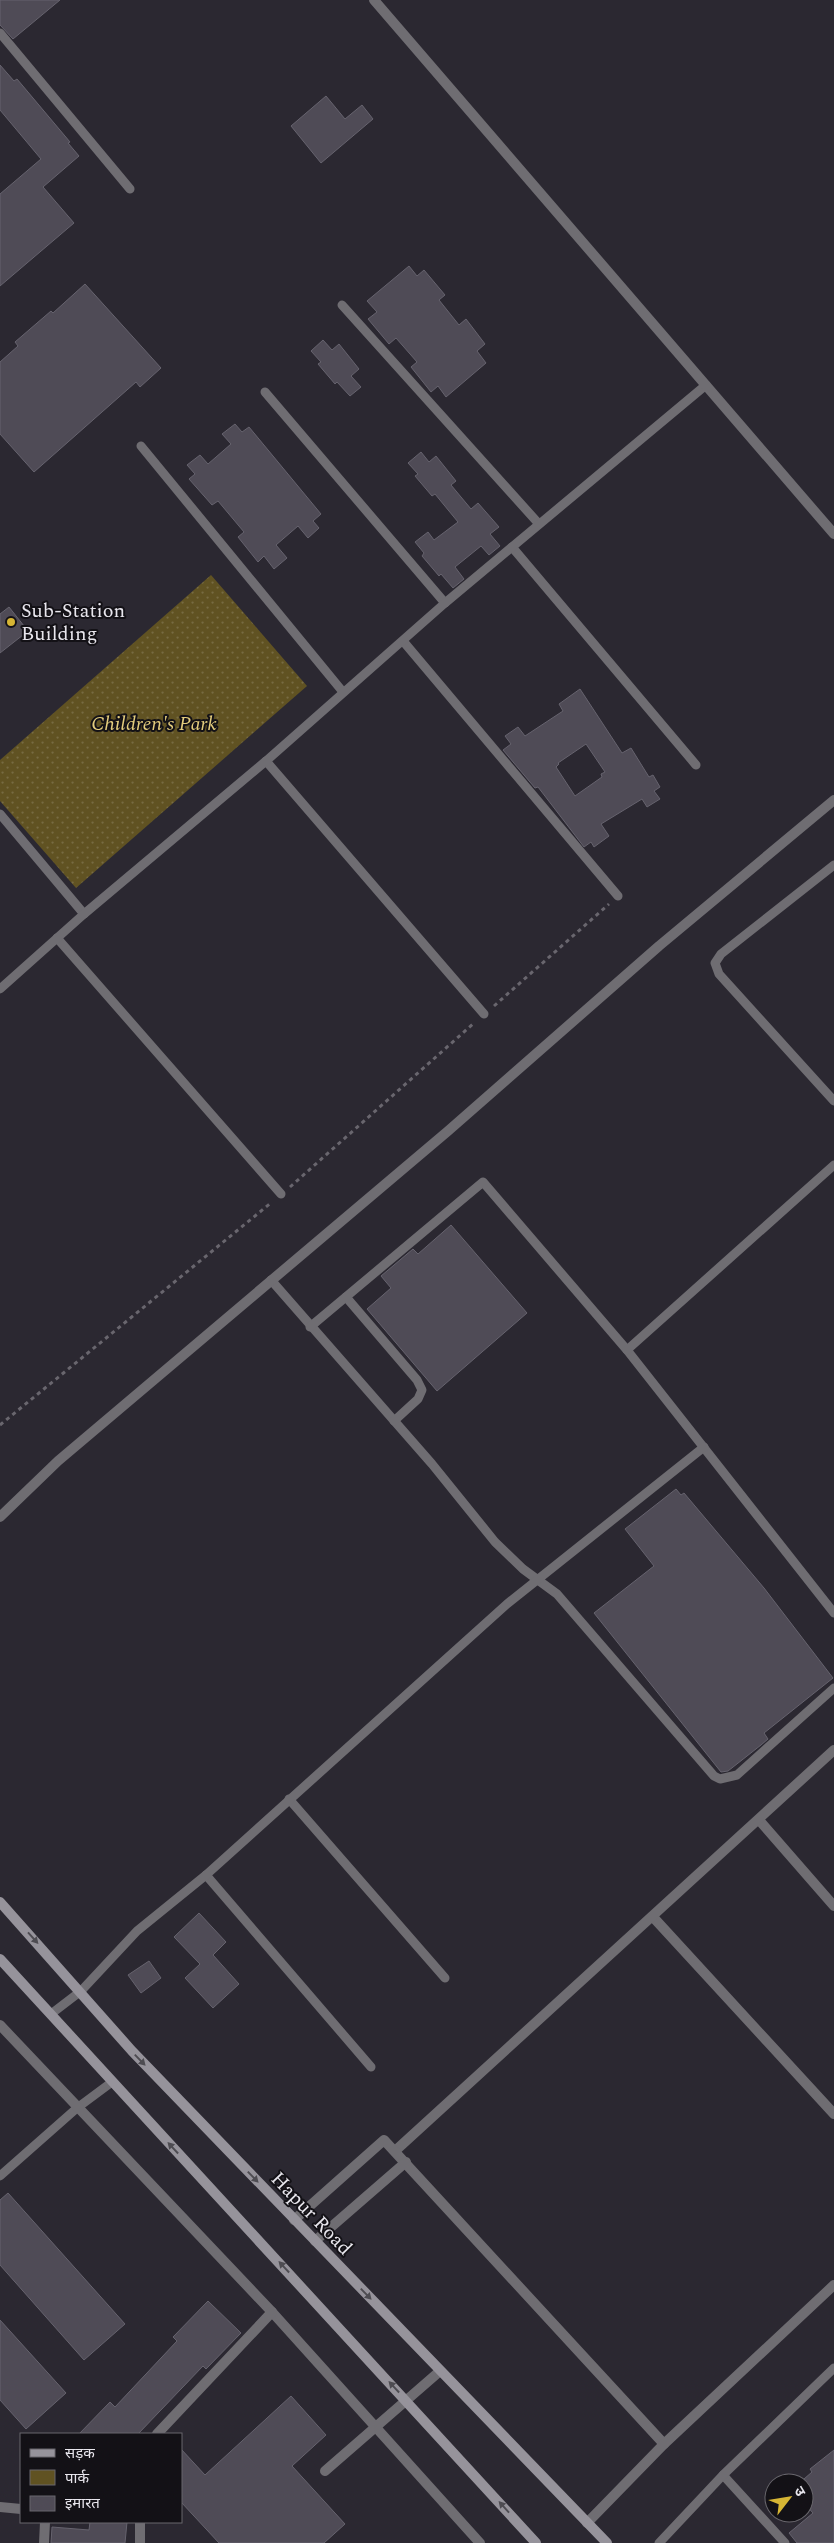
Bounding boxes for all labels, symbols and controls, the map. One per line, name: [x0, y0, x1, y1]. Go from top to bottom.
place label: Sub-Station Building: [21, 596, 125, 649]
marker: Sub-Station Building: [5, 616, 17, 628]
park label: Children's Park: [91, 709, 218, 739]
one-way arrow: [27, 1931, 39, 1943]
one-way arrow: [134, 2053, 146, 2065]
one-way arrow: [167, 2142, 179, 2154]
street label: Hapur Road: [263, 2165, 359, 2262]
one-way arrow: [247, 2170, 259, 2182]
one-way arrow: [278, 2262, 290, 2274]
one-way arrow: [359, 2288, 371, 2300]
one-way arrow: [388, 2381, 400, 2393]
legend: [20, 2433, 182, 2523]
text: सड़क: [65, 2442, 95, 2465]
text: पार्क: [65, 2467, 89, 2490]
north arrow: [764, 2473, 814, 2523]
text: उ: [789, 2483, 811, 2501]
text: इमारत: [65, 2492, 100, 2515]
one-way arrow: [498, 2500, 509, 2513]

